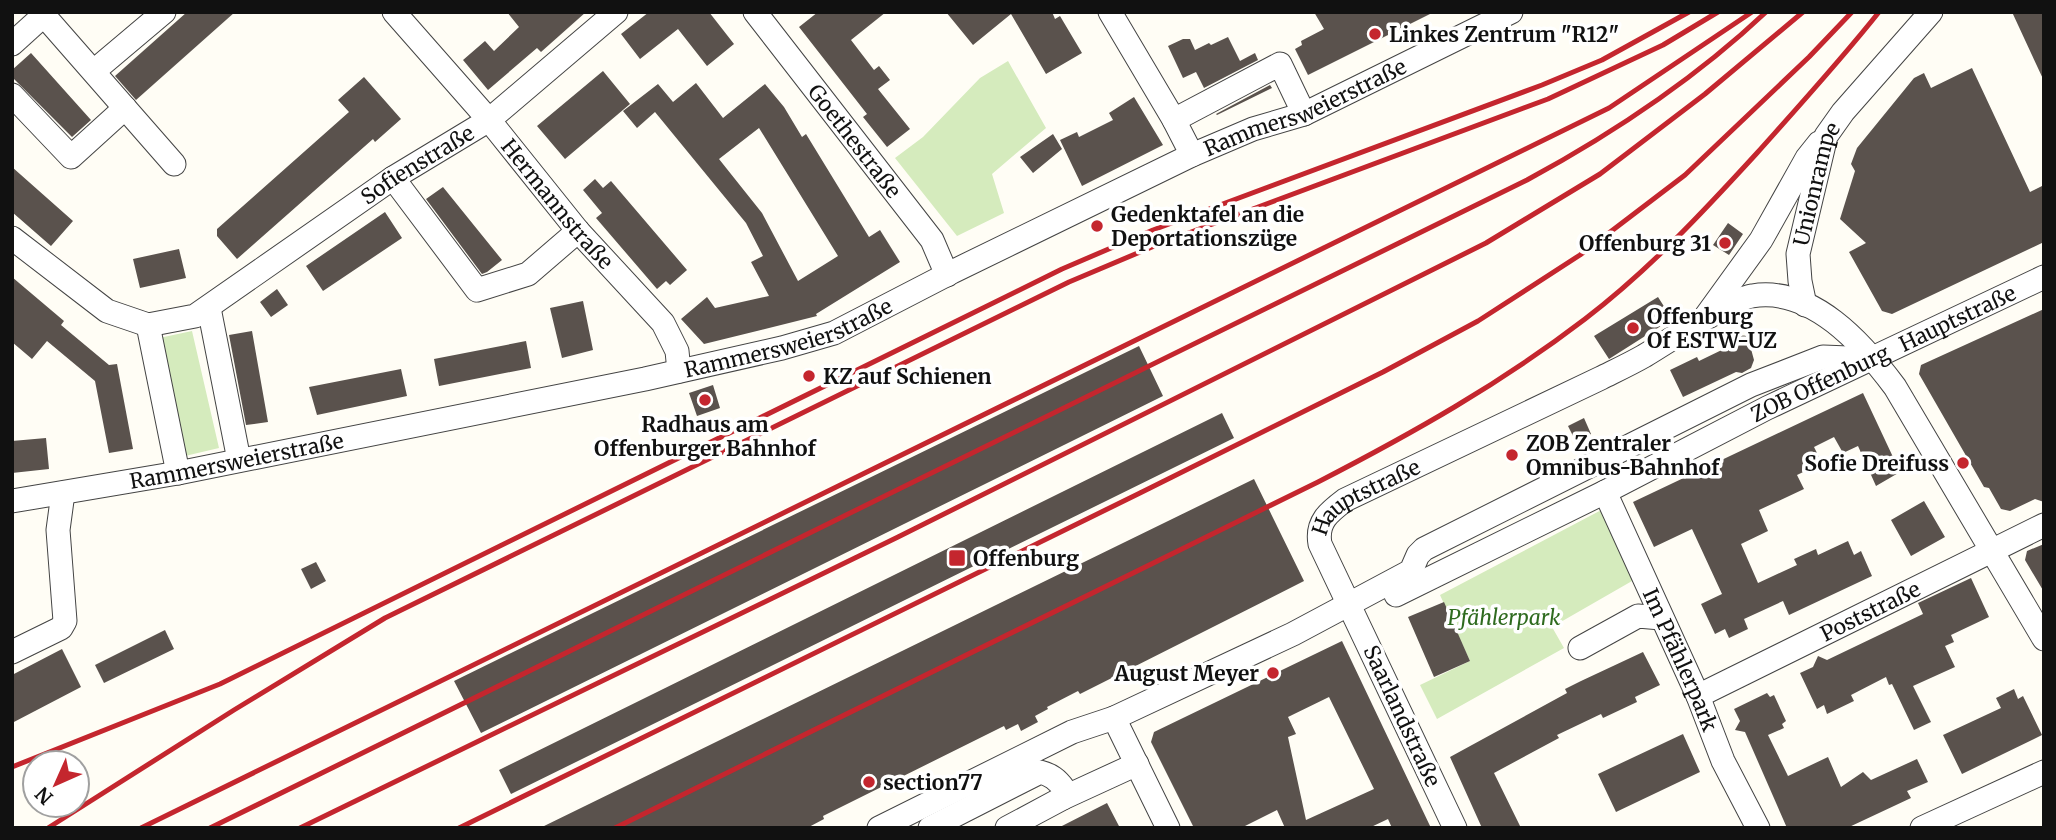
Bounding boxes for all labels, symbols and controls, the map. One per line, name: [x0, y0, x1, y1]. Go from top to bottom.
place label: Linkes Zentrum "R12": [1389, 21, 1619, 48]
marker: Linkes Zentrum "R12": [1367, 26, 1383, 42]
street label: Rammersweierstraße: [1200, 52, 1411, 162]
street label: Goethestraße: [802, 78, 908, 203]
street label: Unionrampe: [1787, 116, 1846, 249]
street label: Sofienstraße: [355, 119, 479, 210]
street label: Hermannstraße: [496, 133, 619, 274]
place label: Gedenktafel an die Deportationszüge: [1111, 201, 1304, 252]
marker: Gedenktafel an die Deportationszüge: [1089, 218, 1105, 234]
place label: Offenburg 31: [1579, 230, 1711, 257]
marker: Offenburg 31: [1717, 235, 1733, 251]
street label: Hauptstraße: [1895, 279, 2020, 357]
street label: Rammersweierstraße: [682, 292, 897, 383]
place label: Offenburg Of ESTW-UZ: [1647, 303, 1777, 354]
marker: Offenburg Of ESTW-UZ: [1625, 320, 1641, 336]
street label: ZOB Offenburg: [1746, 339, 1894, 428]
place label: KZ auf Schienen: [823, 363, 992, 390]
marker: KZ auf Schienen: [801, 368, 817, 384]
marker: Radhaus am Offenburger Bahnhof: [697, 392, 713, 408]
place label: Radhaus am Offenburger Bahnhof: [594, 411, 817, 462]
street label: Rammersweierstraße: [127, 427, 346, 494]
place label: ZOB Zentraler Omnibus-Bahnhof: [1526, 430, 1721, 481]
marker: ZOB Zentraler Omnibus-Bahnhof: [1504, 447, 1520, 463]
place label: Sofie Dreifuss: [1804, 450, 1949, 477]
street label: Hauptstraße: [1305, 453, 1424, 538]
marker: Sofie Dreifuss: [1955, 455, 1971, 471]
place label: Offenburg: [973, 545, 1079, 572]
marker: Offenburg: [947, 548, 967, 568]
street label: Poststraße: [1816, 575, 1925, 647]
street label: Im Pfählerpark: [1637, 584, 1724, 736]
park label: Pfählerpark: [1448, 604, 1561, 631]
street label: Saarlandstraße: [1357, 641, 1447, 791]
place label: August Meyer: [1114, 660, 1259, 687]
marker: August Meyer: [1265, 665, 1281, 681]
north arrow: [21, 749, 91, 819]
place label: section77: [883, 769, 983, 796]
marker: section77: [861, 774, 877, 790]
text: N: [30, 782, 58, 810]

